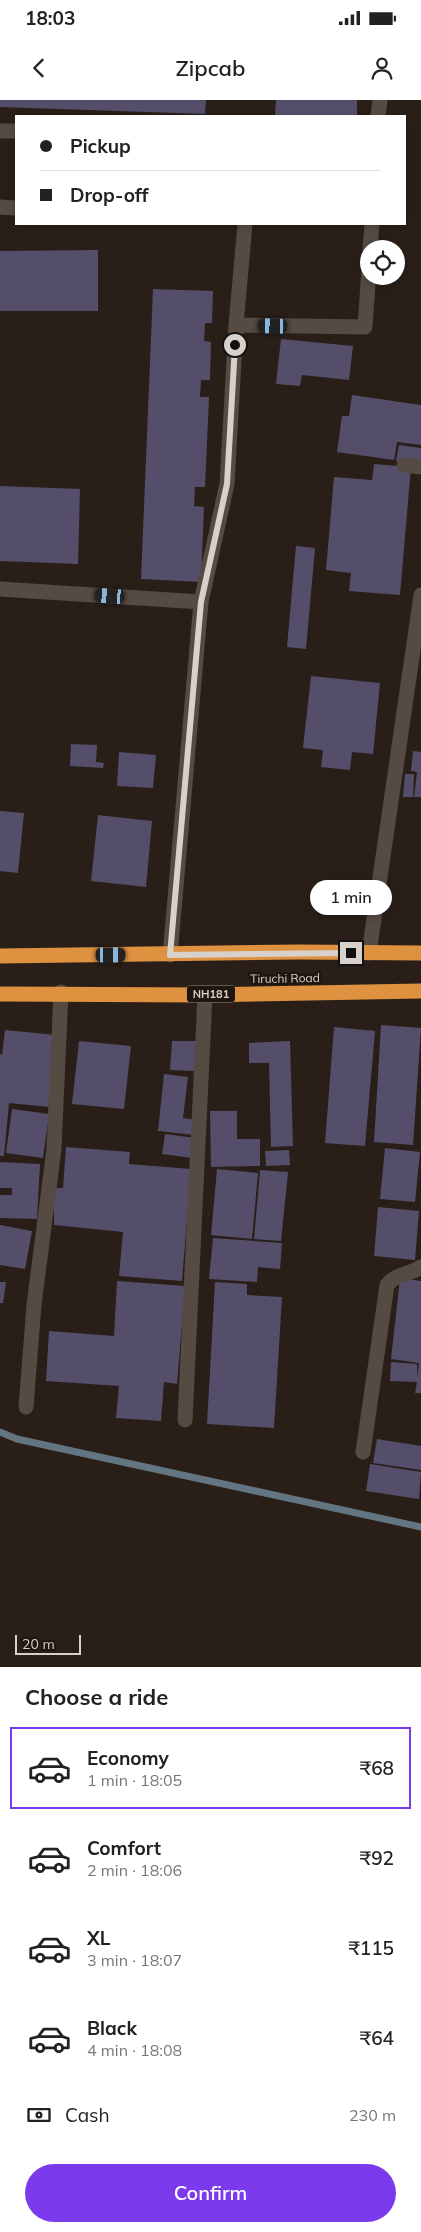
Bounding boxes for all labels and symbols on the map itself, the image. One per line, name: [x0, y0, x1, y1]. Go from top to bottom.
car: [257, 318, 288, 334]
route start: [224, 334, 246, 356]
car: [94, 587, 125, 605]
callout: 1 min: [310, 880, 392, 916]
route end: [340, 942, 362, 964]
car: [96, 948, 126, 963]
street label: Tiruchi Road: [250, 970, 320, 986]
road number: NH181: [187, 986, 235, 1002]
scale bar: [15, 1632, 81, 1655]

